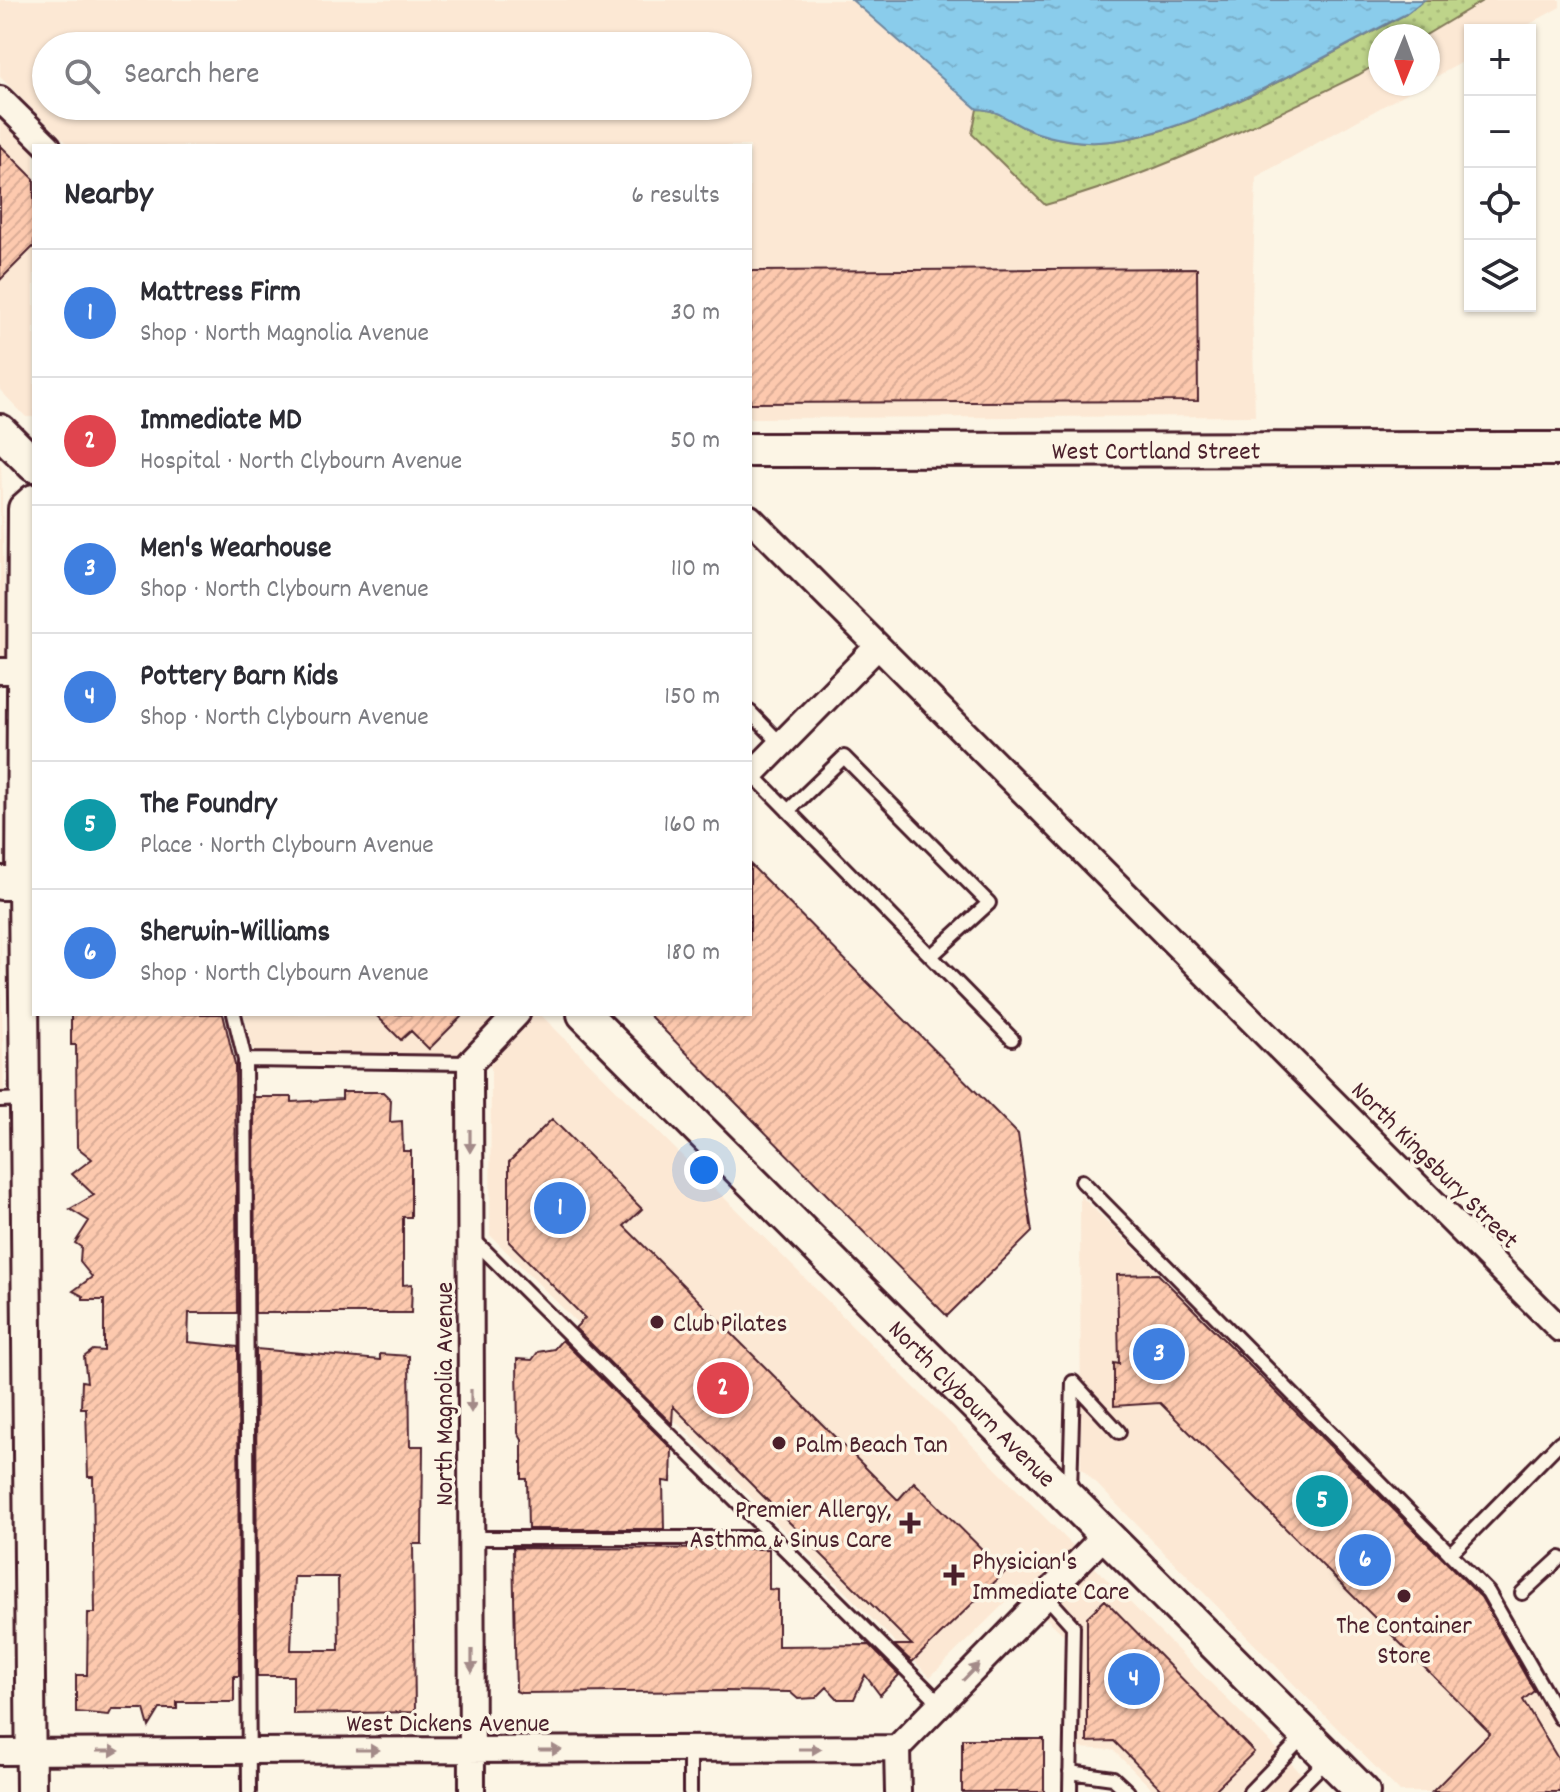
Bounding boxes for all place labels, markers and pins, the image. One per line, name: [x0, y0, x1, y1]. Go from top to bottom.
pin: 1: [534, 1178, 586, 1238]
place label: Club Pilates: [673, 1307, 787, 1344]
marker: Club Pilates: [648, 1313, 666, 1331]
pin: 3: [1133, 1324, 1185, 1384]
pin: 2: [697, 1358, 749, 1418]
place label: Palm Beach Tan: [795, 1428, 948, 1465]
marker: Palm Beach Tan: [770, 1434, 788, 1452]
pin: 5: [1296, 1471, 1348, 1531]
place label: Premier Allergy, Asthma & Sinus Care: [689, 1493, 892, 1560]
marker: Premier Allergy, Asthma & Sinus Care: [899, 1512, 921, 1534]
pin: 6: [1339, 1530, 1391, 1590]
place label: Physician's Immediate Care: [972, 1545, 1129, 1612]
marker: Physician's Immediate Care: [943, 1564, 965, 1586]
marker: The Container Store: [1395, 1587, 1413, 1605]
place label: The Container Store: [1336, 1609, 1472, 1676]
pin: 4: [1108, 1649, 1160, 1709]

